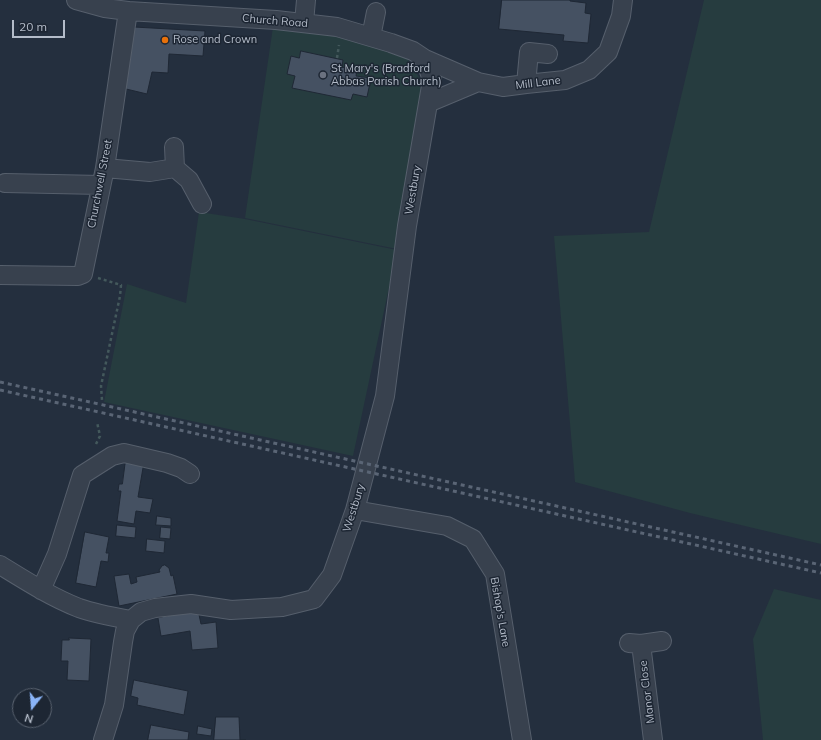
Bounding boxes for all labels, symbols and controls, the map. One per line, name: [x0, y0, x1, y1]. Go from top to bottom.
scale bar: [14, 12, 67, 38]
street label: Church Road: [242, 12, 308, 30]
text: 20 m: [19, 19, 47, 34]
place label: Rose and Crown: [173, 33, 257, 47]
marker: Rose and Crown: [160, 35, 170, 45]
place label: St Mary's (Bradford Abbas Parish Church): [331, 62, 442, 88]
marker: St Mary's (Bradford Abbas Parish Church): [318, 70, 328, 80]
street label: Mill Lane: [515, 74, 561, 92]
street label: Churchwell Street: [85, 139, 115, 229]
street label: Westbury: [402, 164, 424, 216]
street label: Westbury: [340, 482, 368, 534]
street label: Bishop's Lane: [487, 576, 513, 648]
street label: Manor Close: [637, 660, 657, 724]
north arrow: [12, 688, 52, 728]
text: N: [23, 711, 35, 726]

